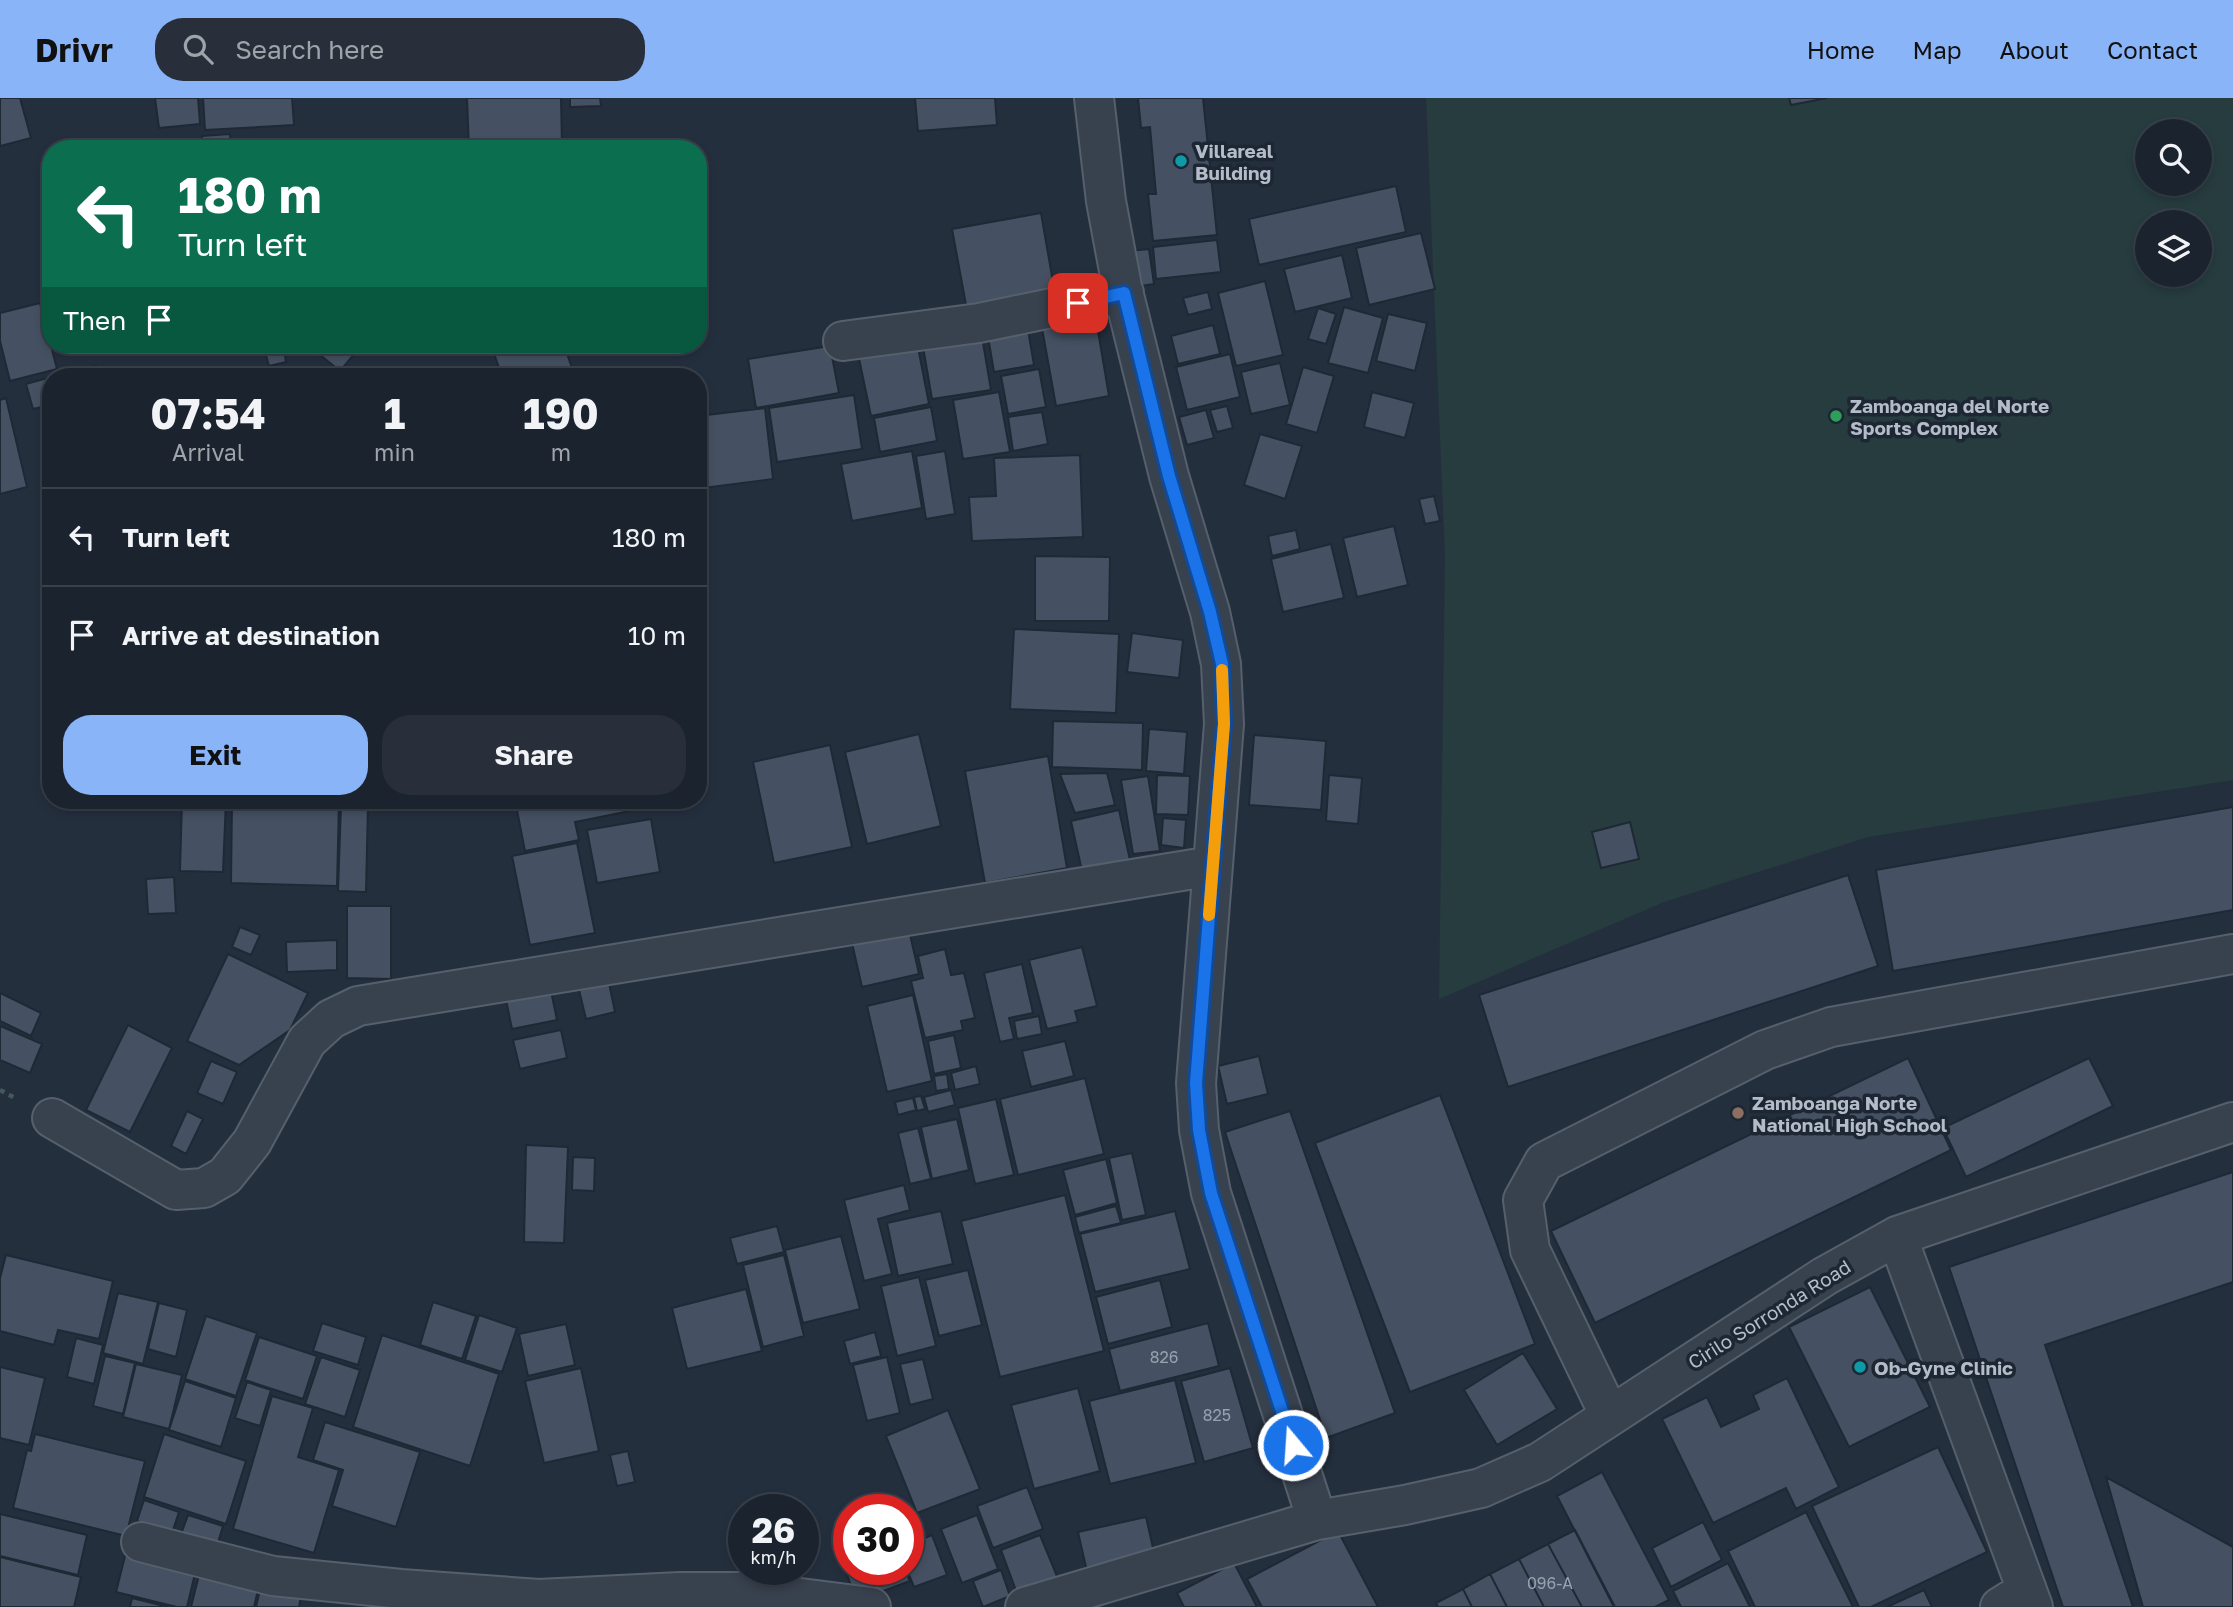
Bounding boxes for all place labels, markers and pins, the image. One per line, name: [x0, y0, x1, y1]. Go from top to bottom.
place label: Villareal Building: [1195, 139, 1273, 184]
marker: Villareal Building: [1173, 153, 1189, 169]
pin: [1048, 273, 1108, 333]
place label: Zamboanga del Norte Sports Complex: [1850, 394, 2049, 439]
marker: Zamboanga del Norte Sports Complex: [1828, 408, 1844, 424]
place label: Zamboanga Norte National High School: [1752, 1091, 1947, 1136]
marker: Zamboanga Norte National High School: [1730, 1105, 1746, 1121]
place label: Ob-Gyne Clinic: [1874, 1356, 2013, 1379]
marker: Ob-Gyne Clinic: [1852, 1359, 1868, 1375]

